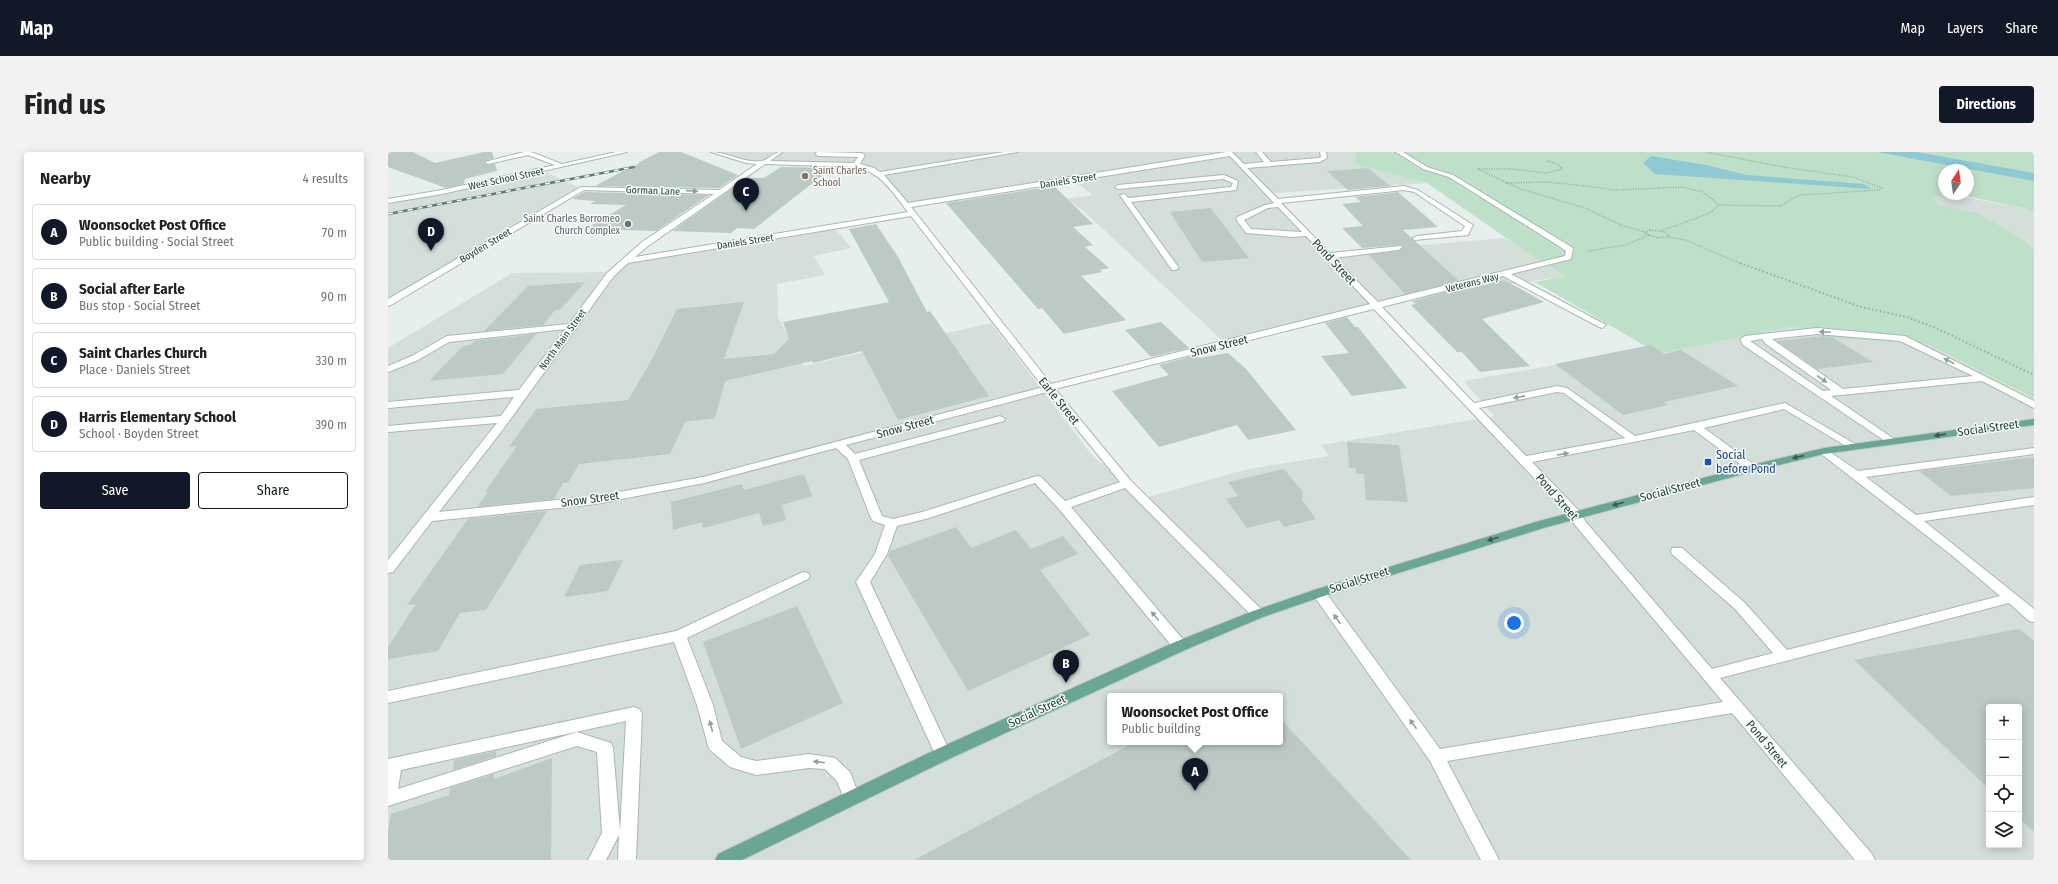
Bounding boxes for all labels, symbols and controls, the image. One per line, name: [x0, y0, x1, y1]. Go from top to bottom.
text: Map: [20, 17, 53, 40]
text: Map: [1901, 20, 1925, 37]
text: Layers: [1947, 20, 1983, 37]
text: Share: [2005, 20, 2038, 37]
button: Directions: [1939, 86, 2034, 123]
text: Find us: [24, 88, 106, 121]
north arrow: [1938, 164, 1974, 200]
street label: West School Street: [467, 165, 546, 193]
place label: Saint Charles School: [813, 165, 867, 189]
text: Nearby: [40, 168, 91, 189]
street label: Daniels Street: [1039, 170, 1098, 191]
text: 4 results: [302, 171, 348, 186]
marker: Saint Charles School: [800, 171, 810, 181]
pin: C: [733, 178, 759, 211]
street label: Gorman Lane: [626, 184, 680, 198]
one-way arrow: [686, 188, 699, 194]
place label: Saint Charles Borromeo Church Complex: [523, 213, 621, 237]
text: Woonsocket Post Office: [79, 216, 226, 234]
pin: D: [418, 218, 444, 251]
marker: Saint Charles Borromeo Church Complex: [623, 219, 633, 229]
text: A: [50, 225, 58, 240]
text: 70 m: [322, 225, 347, 240]
street label: Boyden Street: [458, 226, 514, 266]
street label: Daniels Street: [716, 231, 775, 252]
text: Public building · Social Street: [79, 234, 234, 249]
street label: Pond Street: [1309, 236, 1359, 288]
street label: Veterans Way: [1444, 270, 1501, 295]
text: Social after Earle: [79, 280, 185, 298]
text: B: [50, 289, 58, 304]
text: 90 m: [321, 289, 347, 304]
text: Bus stop · Social Street: [79, 298, 201, 313]
street label: North Main Street: [537, 306, 589, 372]
one-way arrow: [1819, 328, 1831, 335]
street label: Snow Street: [1189, 332, 1249, 360]
text: Saint Charles Church: [79, 344, 207, 362]
text: C: [51, 353, 57, 368]
text: 330 m: [315, 353, 347, 368]
one-way arrow: [1943, 358, 1955, 364]
text: Place · Daniels Street: [79, 362, 190, 377]
street label: Earle Street: [1036, 374, 1082, 428]
one-way arrow: [1817, 375, 1827, 383]
one-way arrow: [1513, 394, 1525, 400]
text: Harris Elementary School: [79, 408, 236, 426]
street label: Snow Street: [875, 413, 935, 441]
text: D: [50, 417, 58, 432]
text: 390 m: [315, 417, 347, 432]
street label: Social Street: [1956, 417, 2020, 439]
text: School · Boyden Street: [79, 426, 199, 441]
one-way arrow: [1934, 432, 1946, 438]
place label: Social before Pond: [1716, 448, 1776, 476]
one-way arrow: [1557, 450, 1569, 456]
one-way arrow: [1792, 455, 1804, 461]
marker: Social before Pond: [1703, 457, 1713, 467]
street label: Pond Street: [1533, 471, 1581, 523]
button: Save: [40, 472, 190, 509]
button: Share: [198, 472, 348, 509]
street label: Social Street: [1638, 475, 1702, 505]
street label: Snow Street: [560, 488, 620, 510]
one-way arrow: [1611, 501, 1623, 507]
one-way arrow: [1486, 536, 1498, 542]
street label: Social Street: [1328, 564, 1391, 596]
one-way arrow: [1151, 610, 1160, 621]
your location: [1504, 613, 1524, 633]
one-way arrow: [1333, 614, 1341, 624]
pin: B: [1053, 650, 1079, 683]
street label: Social Street: [1006, 692, 1068, 730]
popup: [1107, 693, 1283, 745]
text: Woonsocket Post Office: [1121, 703, 1269, 721]
map controls: [1986, 704, 2022, 848]
button: +: [1986, 704, 2022, 740]
street label: Pond Street: [1743, 718, 1791, 771]
one-way arrow: [1409, 719, 1417, 730]
one-way arrow: [707, 720, 713, 733]
text: Public building: [1121, 721, 1201, 736]
button: −: [1986, 740, 2022, 776]
pin: A: [1182, 758, 1208, 791]
one-way arrow: [813, 759, 825, 765]
button: locate: [1986, 776, 2022, 812]
button: layers: [1986, 812, 2022, 848]

